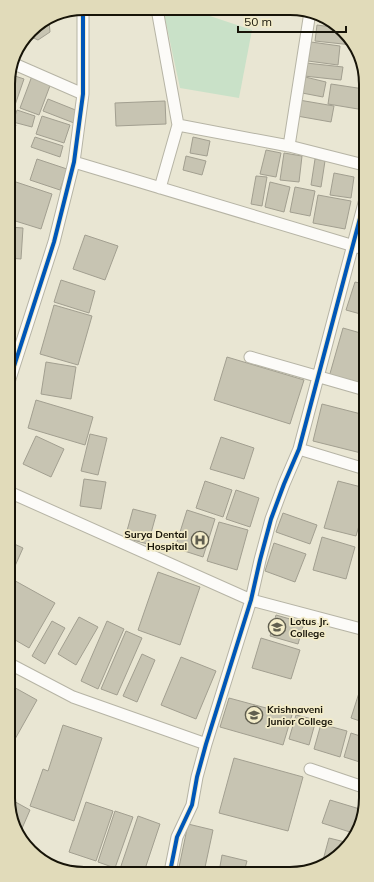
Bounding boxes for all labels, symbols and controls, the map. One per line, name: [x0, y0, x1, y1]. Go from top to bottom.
scale bar: [238, 8, 346, 34]
text: 50 m: [244, 14, 272, 29]
place label: Surya Dental Hospital: [124, 528, 187, 553]
hospital icon: Surya Dental Hospital: [190, 530, 210, 550]
place label: Lotus Jr. College: [290, 615, 329, 640]
school or university icon: Lotus Jr. College: [267, 617, 287, 637]
place label: Krishnaveni Junior College: [267, 703, 333, 728]
school or university icon: Krishnaveni Junior College: [244, 705, 264, 725]

